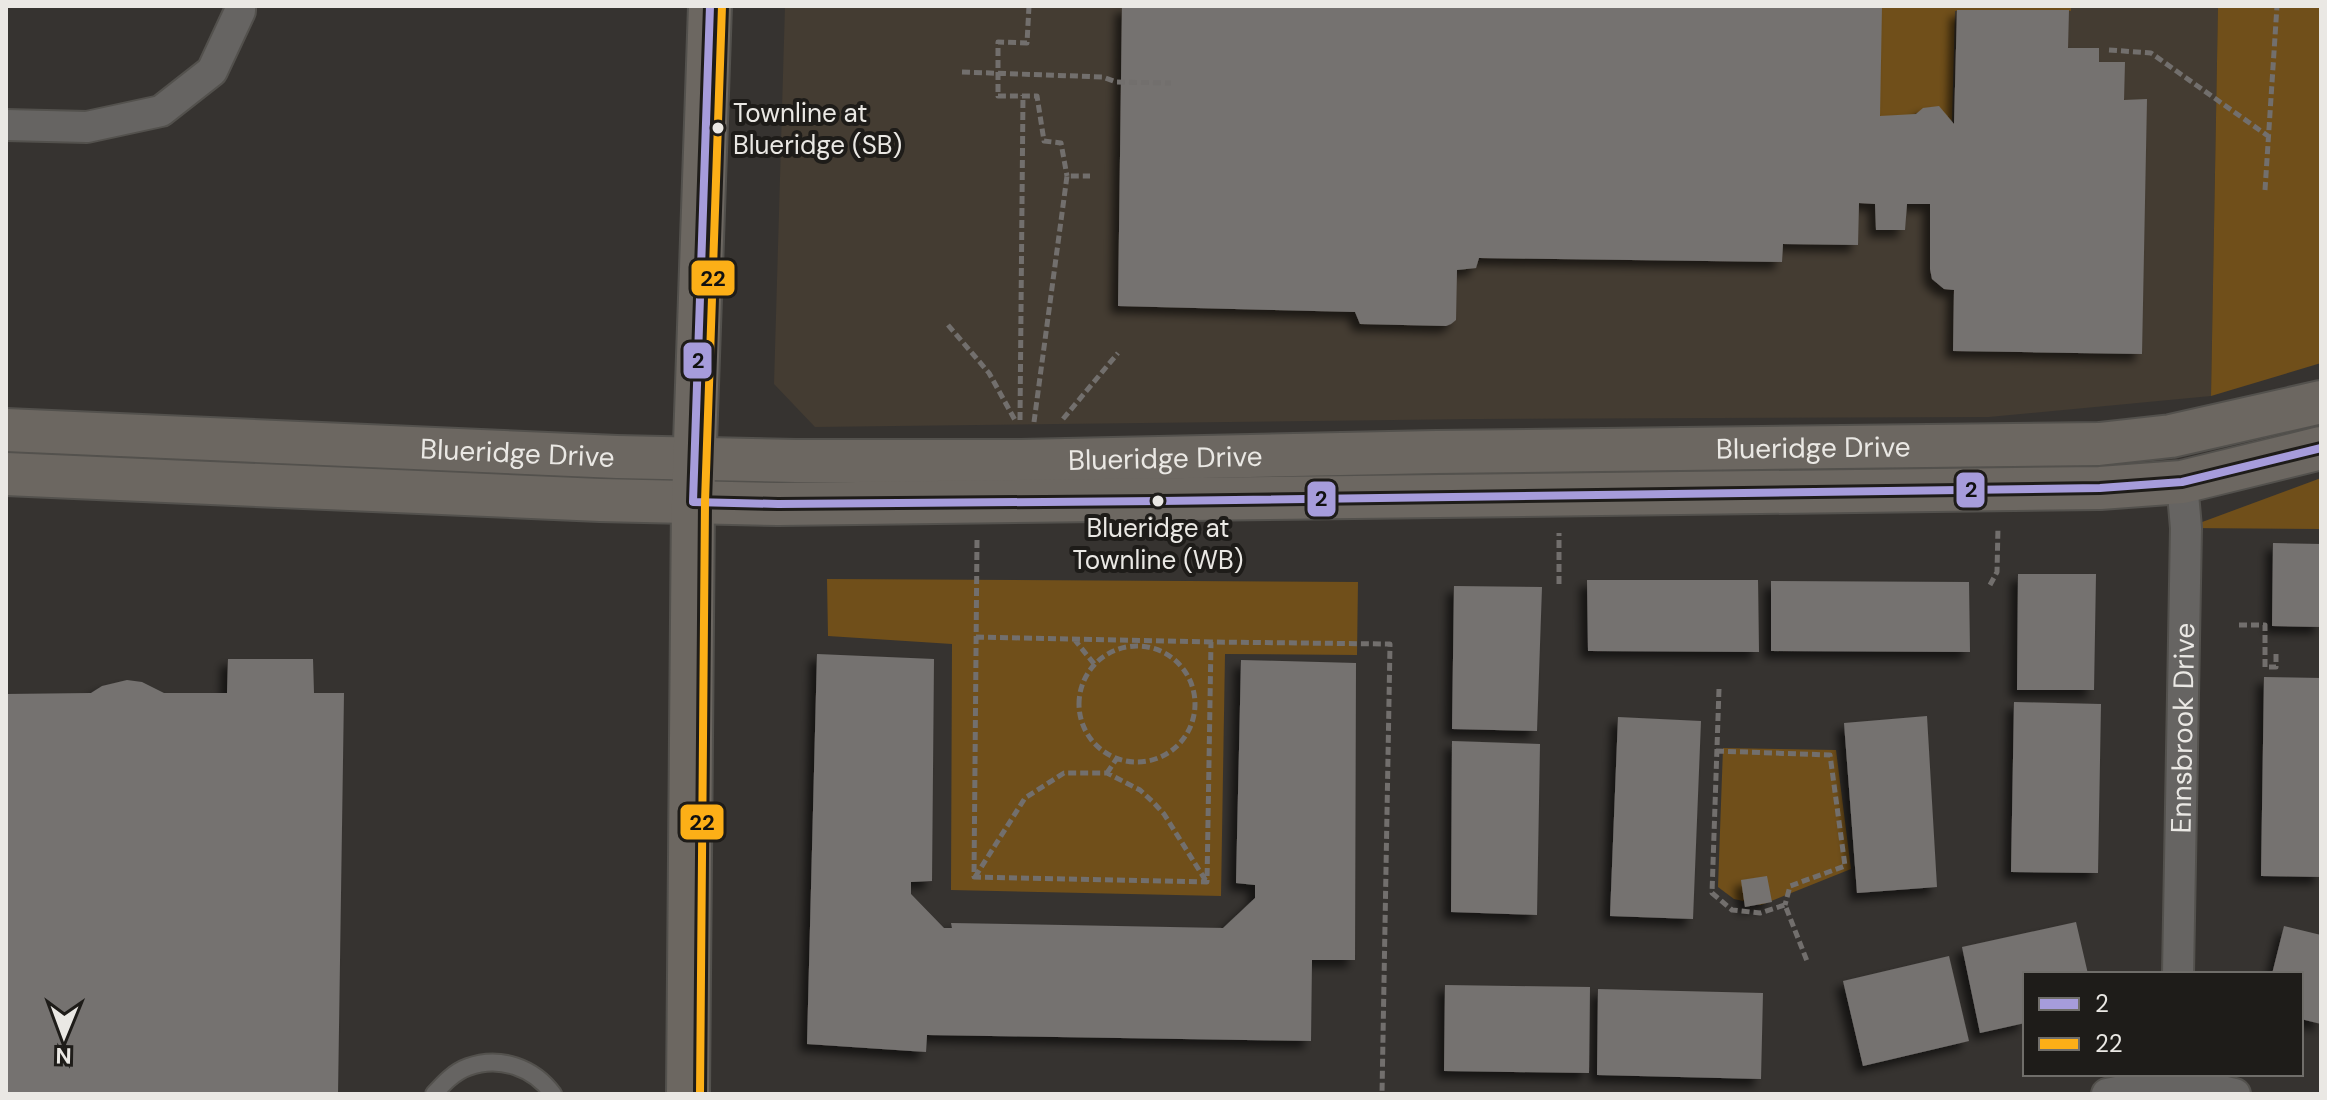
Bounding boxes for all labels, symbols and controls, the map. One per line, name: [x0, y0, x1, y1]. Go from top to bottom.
place label: Townline at Blueridge (SB): [733, 96, 902, 162]
marker: Townline at Blueridge (SB): [710, 120, 726, 136]
line badge: 22: [690, 259, 736, 297]
text: 22: [700, 264, 726, 293]
line badge: 2: [682, 341, 713, 380]
text: 2: [692, 346, 704, 375]
street label: Blueridge Drive: [1716, 428, 1911, 467]
street label: Blueridge Drive: [420, 430, 615, 475]
street label: Blueridge Drive: [1068, 437, 1263, 478]
line badge: 2: [1955, 471, 1986, 509]
text: 2: [1965, 475, 1977, 504]
line badge: 2: [1306, 480, 1337, 518]
text: 2: [1315, 484, 1327, 513]
marker: Blueridge at Townline (WB): [1150, 493, 1166, 509]
place label: Blueridge at Townline (WB): [1073, 511, 1243, 577]
street label: Ennsbrook Drive: [2162, 622, 2203, 834]
line badge: 22: [679, 803, 725, 841]
text: 22: [689, 808, 715, 837]
legend: [2023, 972, 2303, 1076]
text: 2: [2095, 988, 2109, 1019]
north arrow: [24, 996, 104, 1076]
text: 22: [2095, 1028, 2123, 1059]
text: N: [55, 1041, 72, 1070]

